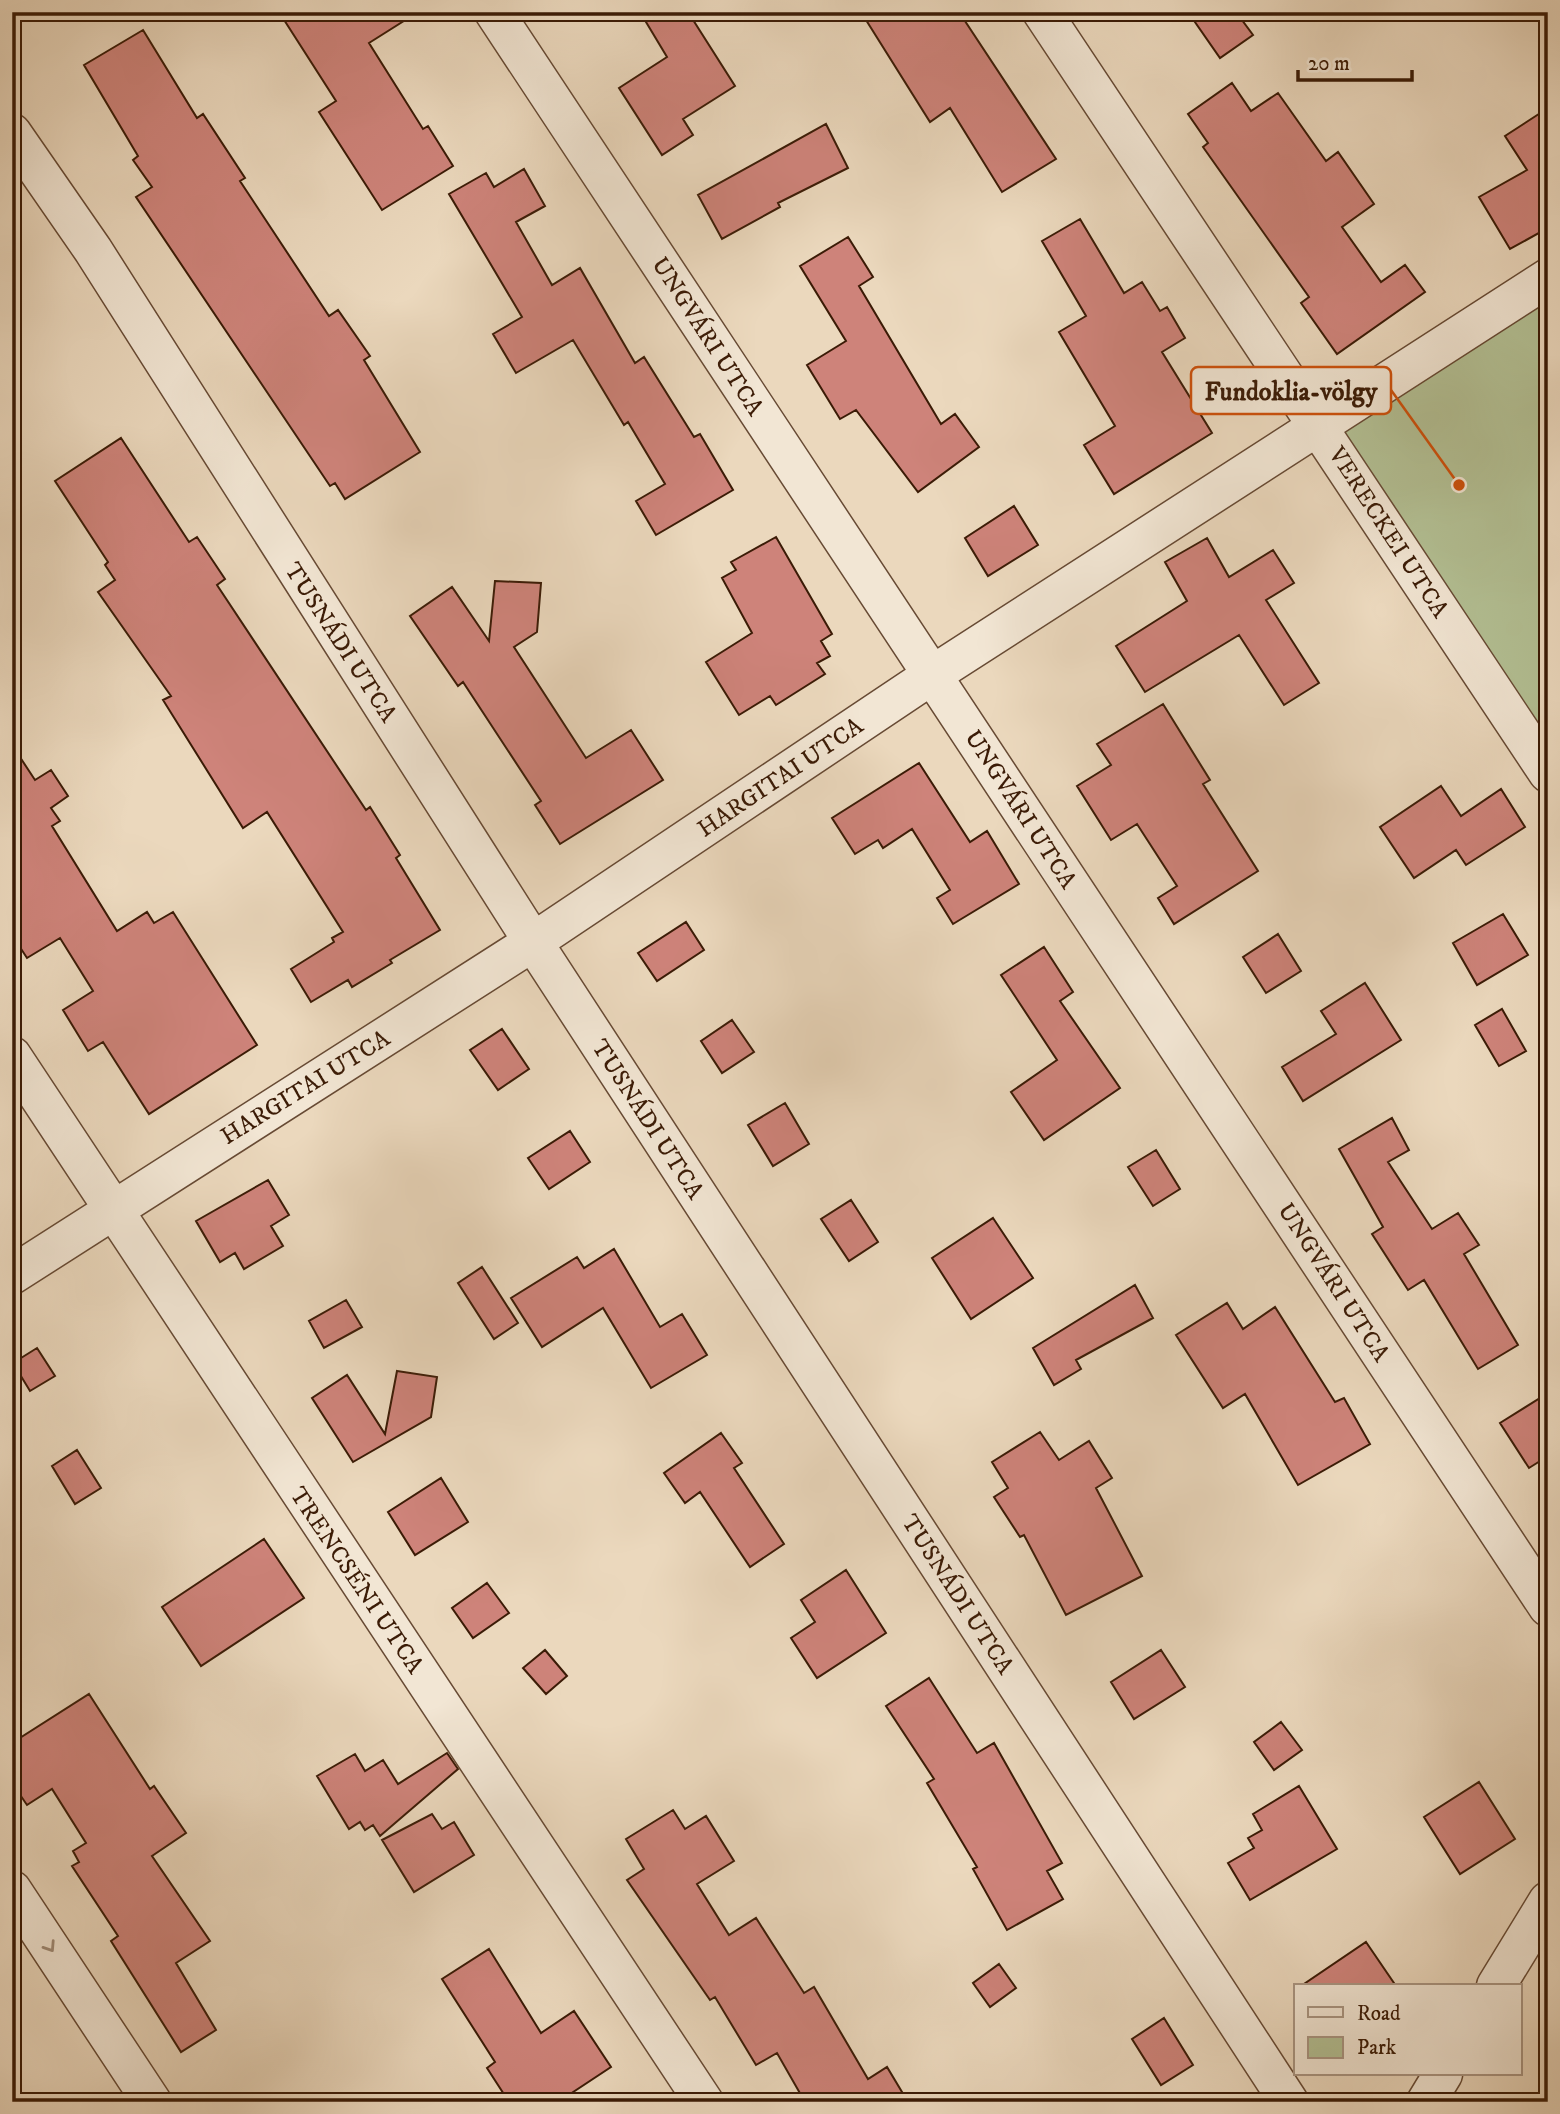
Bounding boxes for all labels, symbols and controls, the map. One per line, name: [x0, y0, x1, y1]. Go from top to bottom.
scale bar: [1298, 38, 1411, 82]
text: 20 m: [1308, 51, 1350, 77]
street label: UNGVÁRI UTCA: [645, 251, 771, 422]
callout: Fundoklia-völgy: [1191, 367, 1391, 414]
text: Fundoklia-völgy: [1205, 376, 1378, 409]
street label: VERECKEI UTCA: [1321, 441, 1455, 624]
street label: TUSNÁDI UTCA: [277, 556, 404, 729]
street label: HARGITAI UTCA: [692, 711, 870, 844]
street label: UNGVÁRI UTCA: [958, 724, 1084, 895]
street label: HARGITAI UTCA: [215, 1023, 396, 1152]
street label: TUSNÁDI UTCA: [584, 1033, 711, 1206]
street label: UNGVÁRI UTCA: [1271, 1197, 1397, 1368]
street label: TRENCSÉNI UTCA: [283, 1481, 430, 1680]
street label: TUSNÁDI UTCA: [894, 1508, 1021, 1681]
one-way arrow: [42, 1939, 54, 1952]
legend: [1294, 1984, 1522, 2076]
text: Road: [1357, 2001, 1401, 2027]
text: Park: [1357, 2035, 1397, 2061]

